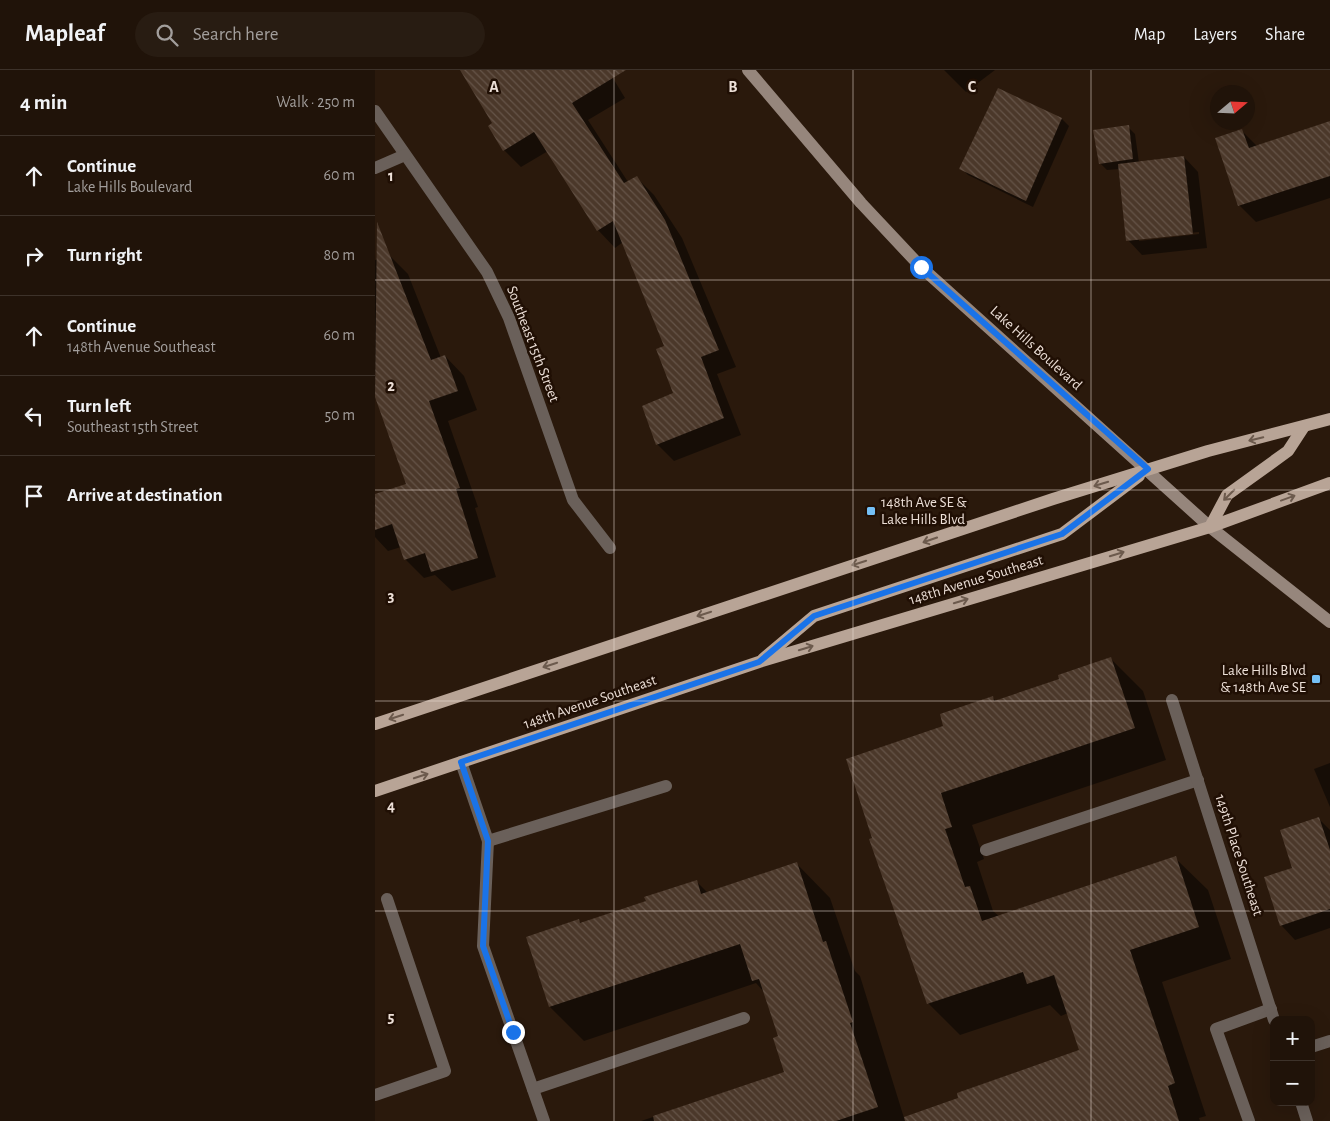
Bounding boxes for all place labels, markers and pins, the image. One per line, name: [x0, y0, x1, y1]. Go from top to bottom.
place label: 148th Ave SE & Lake Hills Blvd: [881, 495, 967, 527]
marker: 148th Ave SE & Lake Hills Blvd: [865, 505, 877, 517]
place label: Lake Hills Blvd & 148th Ave SE: [1220, 663, 1306, 695]
marker: Lake Hills Blvd & 148th Ave SE: [1310, 673, 1322, 685]

